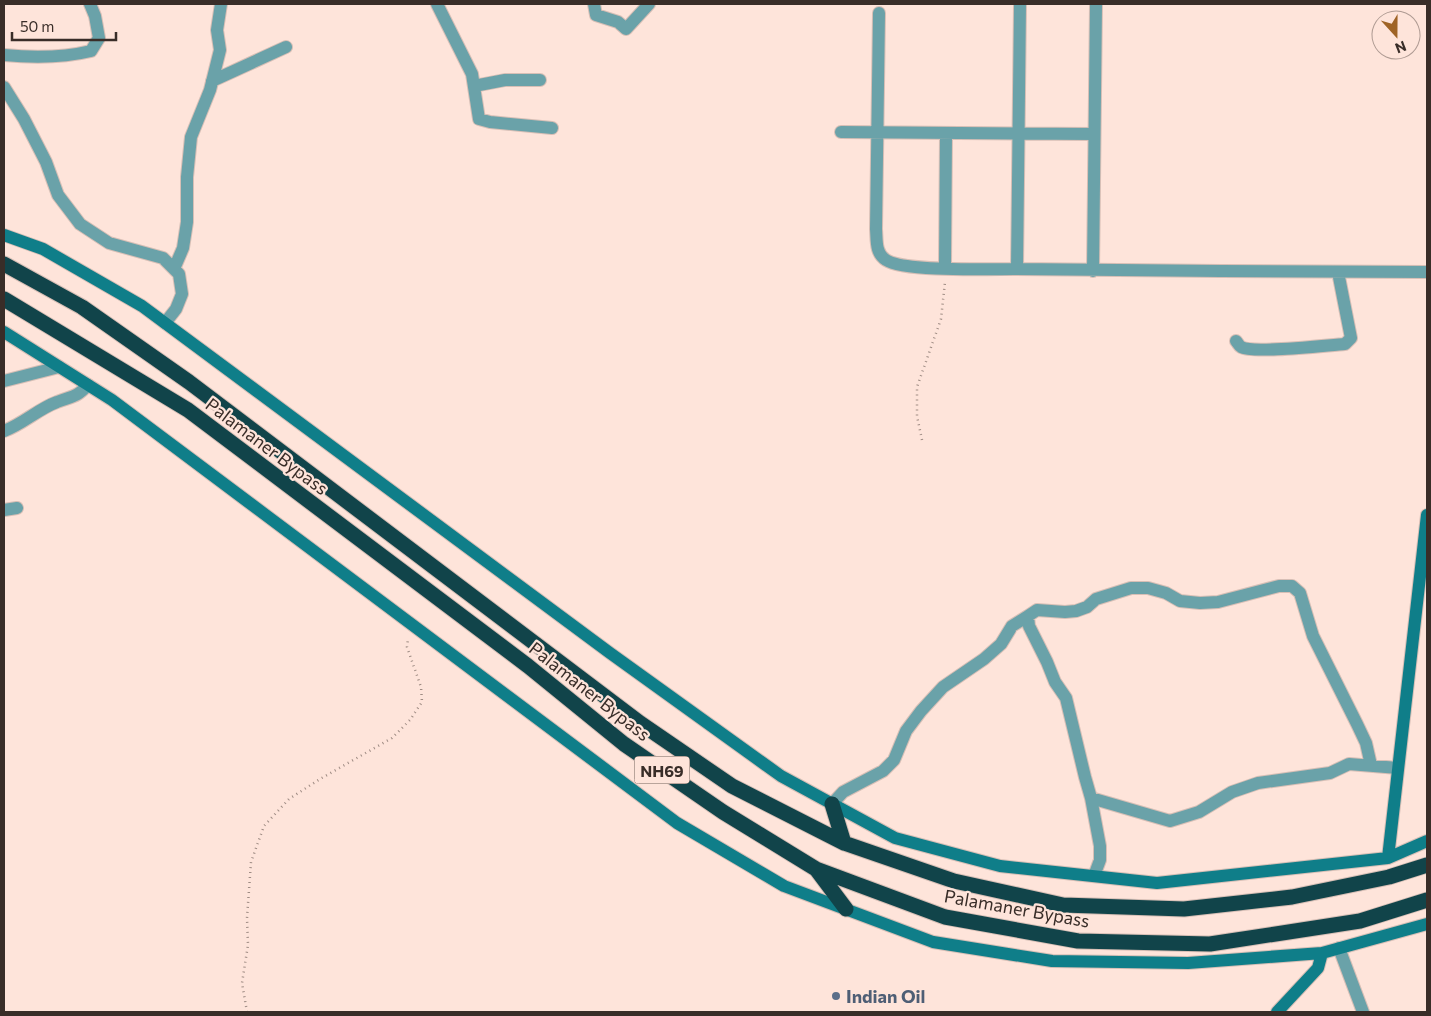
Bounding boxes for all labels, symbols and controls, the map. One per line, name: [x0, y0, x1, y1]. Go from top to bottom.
scale bar: [12, 10, 116, 42]
north arrow: [1371, 10, 1421, 60]
text: 50 m: [20, 17, 54, 35]
text: N: [1393, 38, 1409, 57]
street label: Palamaner Bypass: [201, 393, 333, 499]
street label: Palamaner Bypass: [525, 637, 655, 745]
road number: NH69: [634, 756, 690, 784]
street label: Palamaner Bypass: [942, 884, 1092, 932]
place label: Indian Oil: [846, 985, 926, 1007]
marker: Indian Oil: [830, 990, 842, 1002]

